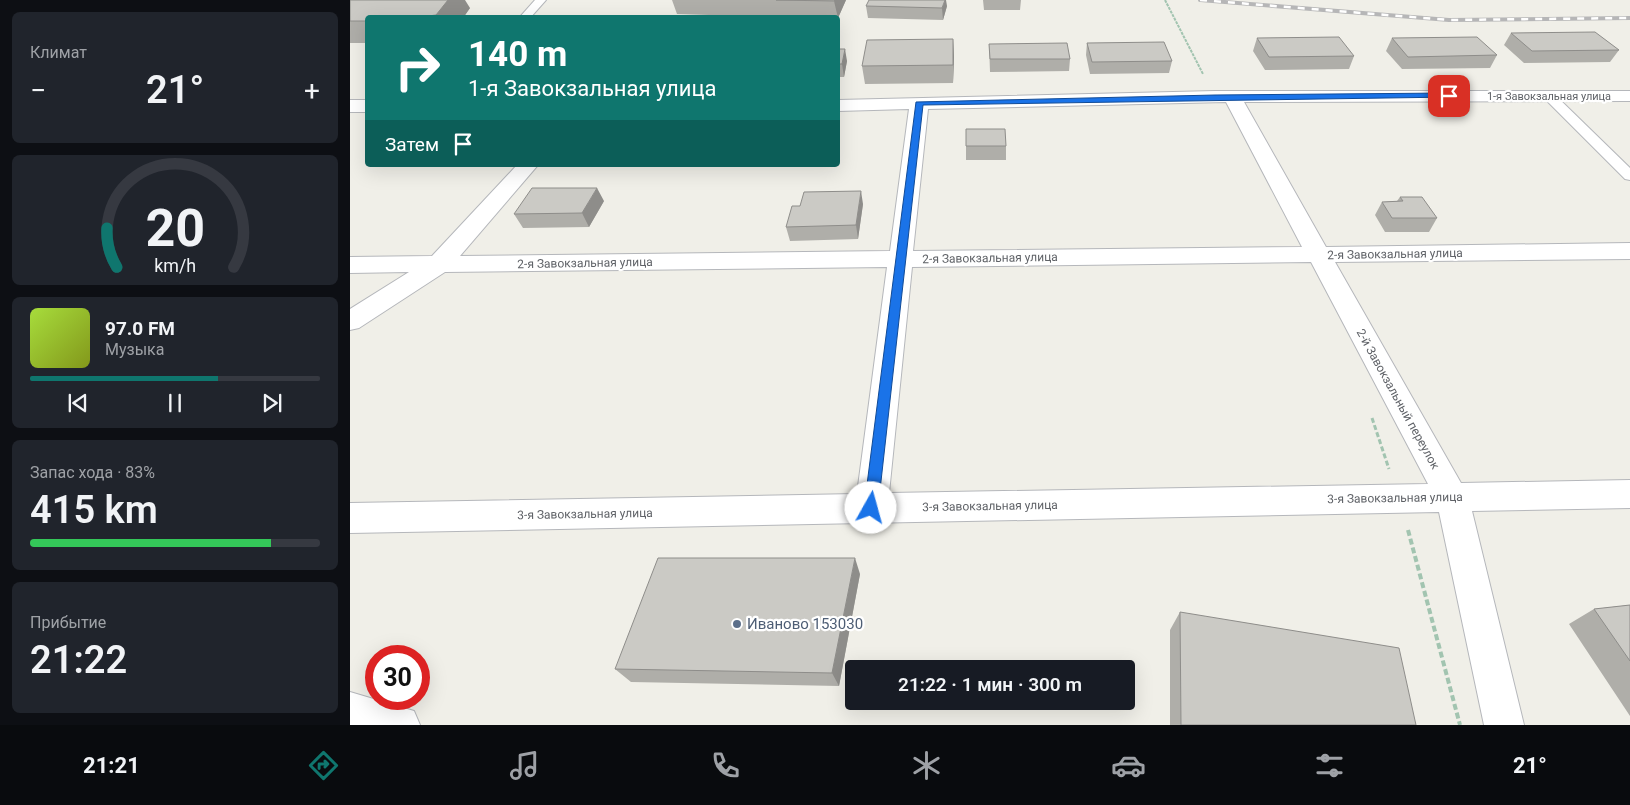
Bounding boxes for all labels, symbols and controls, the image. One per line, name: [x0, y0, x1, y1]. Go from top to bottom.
text: 140 m: [468, 34, 567, 75]
icon: right: [385, 35, 450, 100]
text: Климат: [30, 43, 87, 62]
text: 21°: [146, 68, 204, 112]
text: −: [30, 74, 46, 107]
text: +: [304, 74, 320, 107]
pin: [1428, 75, 1470, 117]
text: 1-я Завокзальная улица: [468, 76, 716, 101]
icon: arrive: [1435, 82, 1463, 110]
street label: 1-я Завокзальная улица: [1487, 90, 1611, 103]
icon: arrive: [449, 130, 477, 158]
text: Затем: [385, 133, 439, 156]
text: 20: [145, 198, 205, 259]
street label: 2-я Завокзальная улица: [1327, 246, 1463, 262]
street label: 2-я Завокзальная улица: [922, 250, 1058, 266]
text: km/h: [154, 255, 196, 276]
street label: 2-я Завокзальная улица: [517, 255, 653, 271]
text: 97.0 FM: [105, 317, 175, 340]
street label: 2-й Завокзальный переулок: [1354, 326, 1443, 472]
text: Музыка: [105, 340, 164, 359]
icon: previous: [64, 389, 92, 417]
icon: pause: [161, 389, 189, 417]
icon: next: [258, 389, 286, 417]
text: Запас хода · 83%: [30, 463, 155, 482]
position arrow: [844, 481, 896, 533]
text: 415 km: [30, 488, 158, 532]
street label: 3-я Завокзальная улица: [1327, 490, 1463, 506]
street label: 3-я Завокзальная улица: [922, 498, 1058, 514]
street label: 3-я Завокзальная улица: [517, 506, 653, 522]
text: Прибытие: [30, 613, 106, 632]
place label: Иваново 153030: [747, 615, 863, 633]
marker: Иваново 153030: [731, 618, 743, 630]
text: 21:22: [30, 638, 127, 682]
speed limit sign: 30: [365, 645, 430, 710]
text: 21:22 · 1 мин · 300 m: [898, 673, 1082, 696]
icon: directions: [306, 748, 341, 783]
icon: music: [507, 748, 542, 783]
icon: phone: [708, 748, 743, 783]
icon: climate: [909, 748, 944, 783]
icon: car: [1111, 748, 1146, 783]
icon: filters: [1312, 748, 1347, 783]
text: 21:21: [83, 753, 140, 778]
text: 21°: [1513, 753, 1547, 778]

